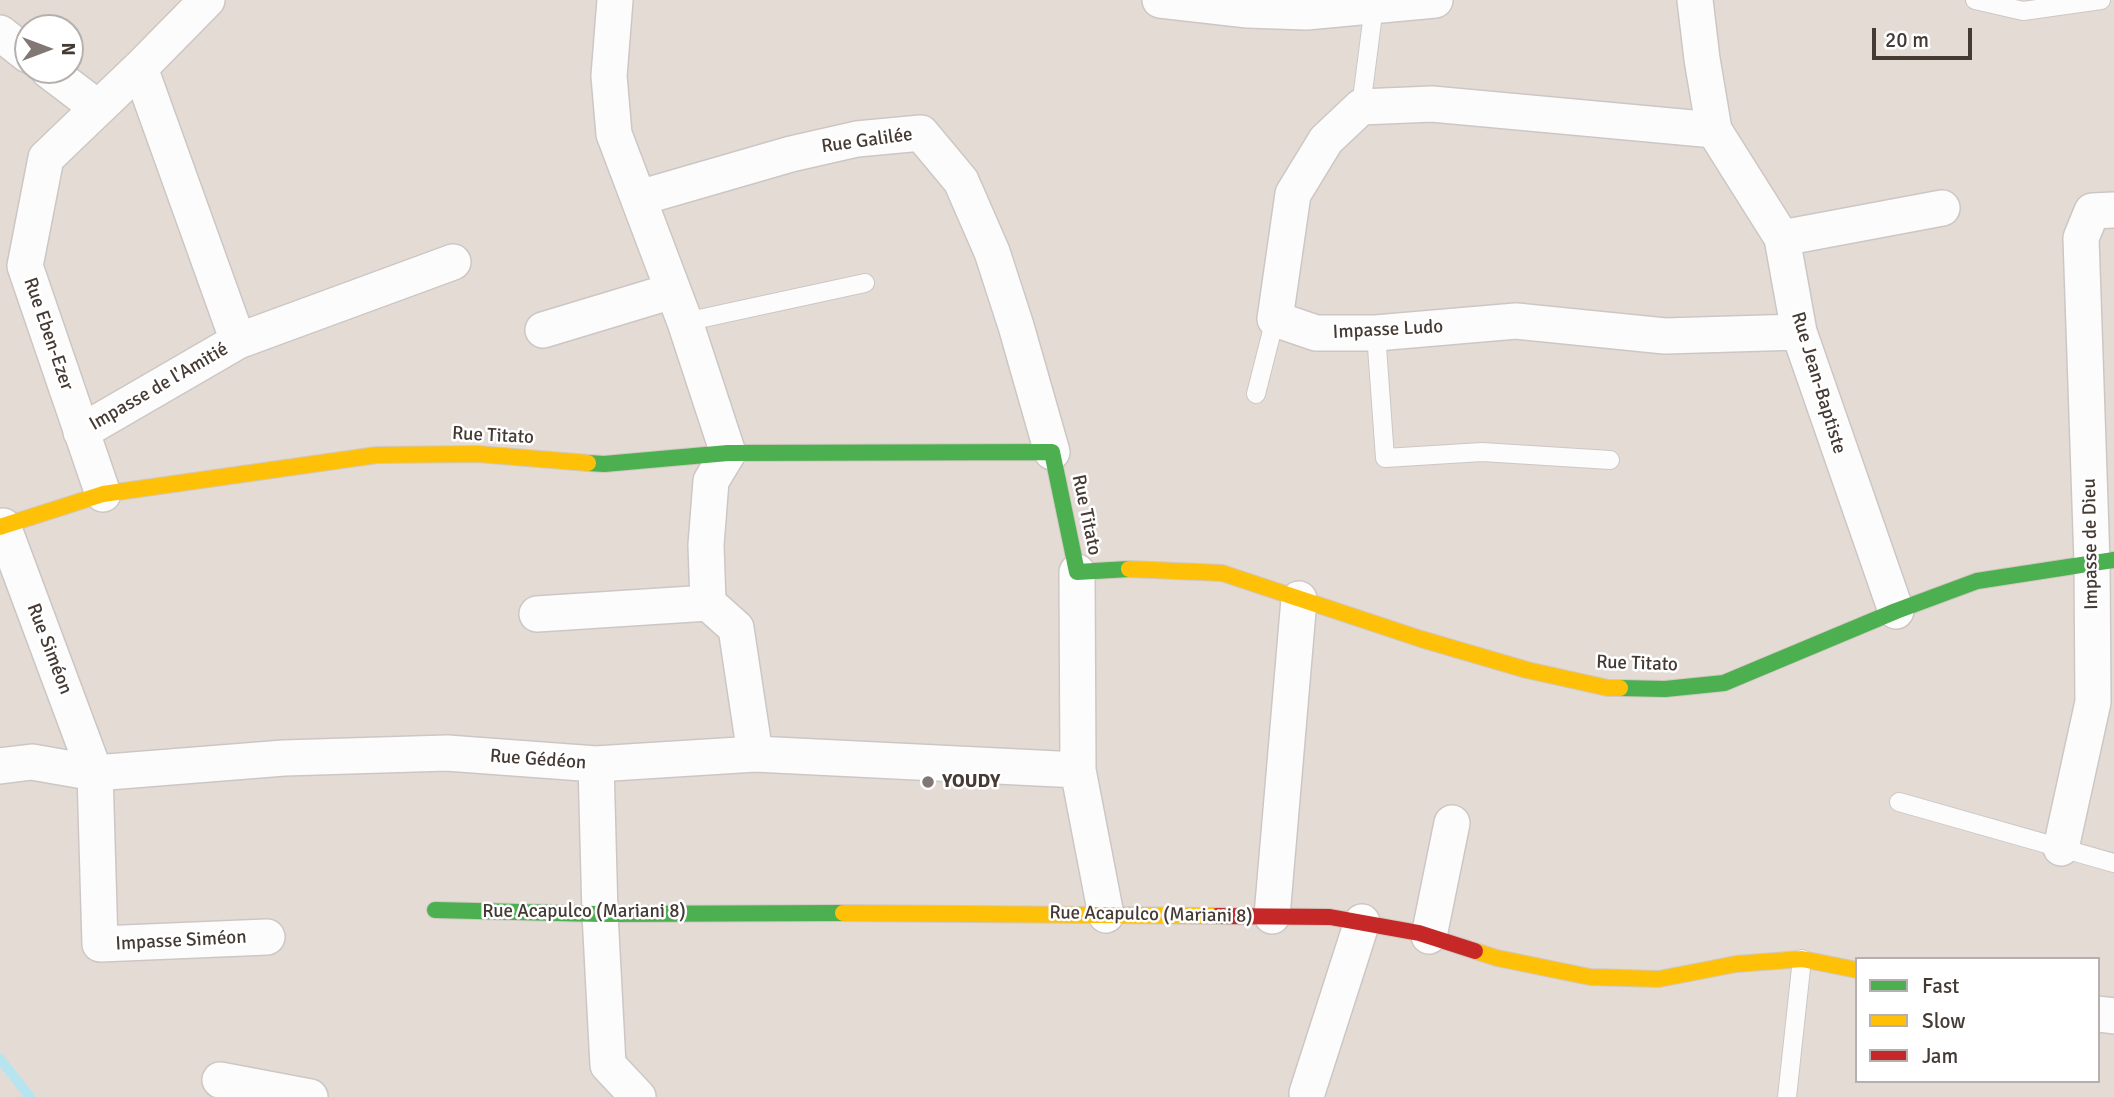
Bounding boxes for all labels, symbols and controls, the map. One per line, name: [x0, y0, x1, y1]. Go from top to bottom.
north arrow: [14, 14, 84, 84]
scale bar: [1876, 14, 1976, 58]
text: 20 m: [1885, 27, 1929, 53]
text: N: [56, 42, 80, 56]
street label: Rue Galilée: [820, 123, 914, 159]
street label: Rue Eben-Ezer: [18, 275, 78, 393]
street label: Rue Jean-Baptiste: [1786, 309, 1850, 457]
street label: Impasse Ludo: [1332, 316, 1444, 344]
street label: Impasse de l'Amitié: [85, 338, 233, 436]
street label: Rue Titato: [452, 422, 534, 450]
street label: Rue Titato: [1066, 473, 1106, 557]
street label: Impasse de Dieu: [2078, 478, 2104, 610]
street label: Rue Siméon: [21, 600, 77, 698]
street label: Rue Titato: [1596, 651, 1678, 677]
street label: Rue Gédéon: [489, 745, 587, 775]
place label: YOUDY: [942, 771, 1000, 793]
marker: YOUDY: [920, 774, 936, 790]
street label: Rue Acapulco (Mariani 8): [482, 901, 686, 923]
street label: Rue Acapulco (Mariani 8): [1049, 902, 1253, 928]
street label: Impasse Siméon: [115, 926, 247, 956]
legend: [1855, 957, 2100, 1083]
text: Fast: [1922, 973, 1959, 999]
text: Slow: [1922, 1008, 1966, 1034]
text: Jam: [1922, 1043, 1958, 1069]

